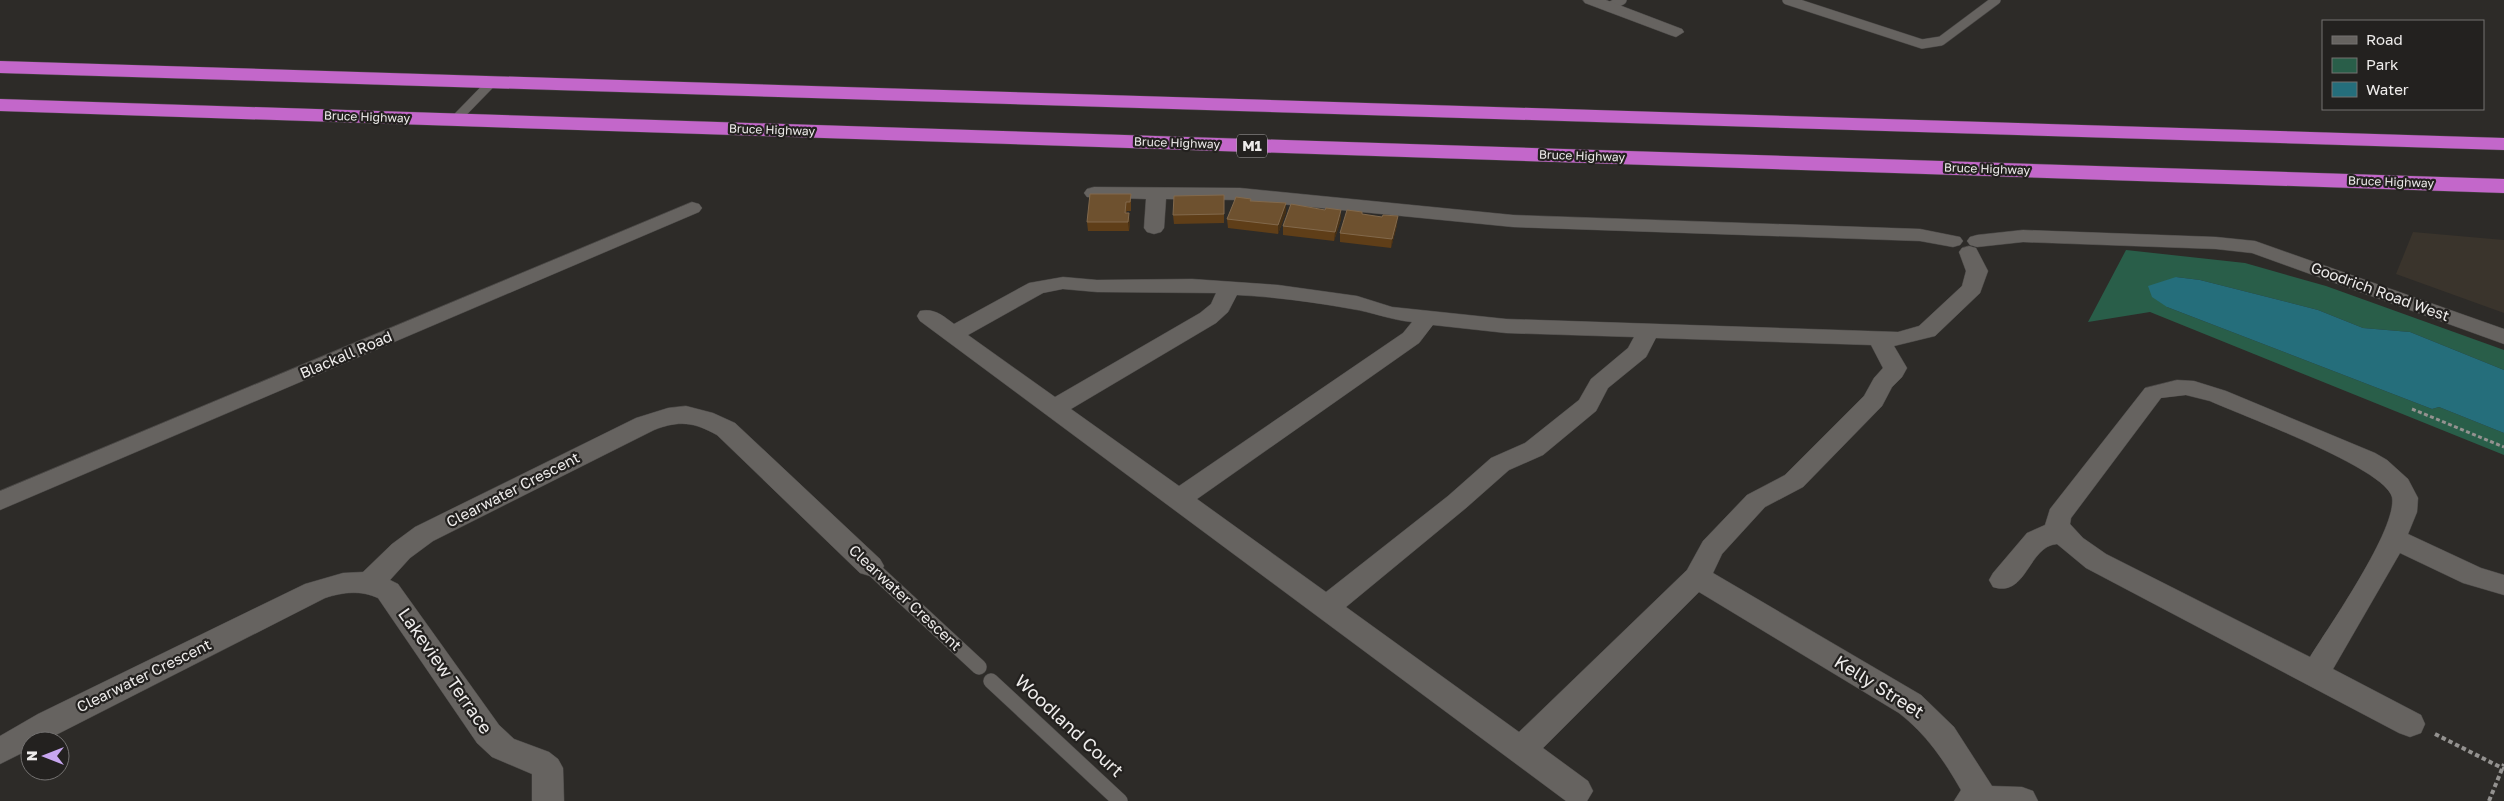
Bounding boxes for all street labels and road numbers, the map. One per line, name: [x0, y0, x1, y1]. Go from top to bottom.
street label: Bruce Highway: [324, 108, 411, 126]
street label: Bruce Highway: [729, 121, 816, 139]
street label: Bruce Highway: [1134, 134, 1221, 152]
road number: M1: [1237, 134, 1267, 158]
street label: Bruce Highway: [1539, 147, 1626, 165]
street label: Bruce Highway: [1944, 160, 2031, 178]
street label: Bruce Highway: [2348, 173, 2435, 191]
street label: Goodrich Road West: [2309, 258, 2452, 324]
street label: Blackall Road: [297, 327, 394, 382]
street label: Clearwater Crescent: [443, 448, 582, 531]
street label: Clearwater Crescent: [846, 541, 966, 654]
street label: Lakeview Terrace: [394, 603, 498, 738]
street label: Clearwater Crescent: [73, 635, 214, 715]
street label: Kelly Street: [1831, 650, 1928, 722]
street label: Woodland Court: [1011, 669, 1128, 781]

